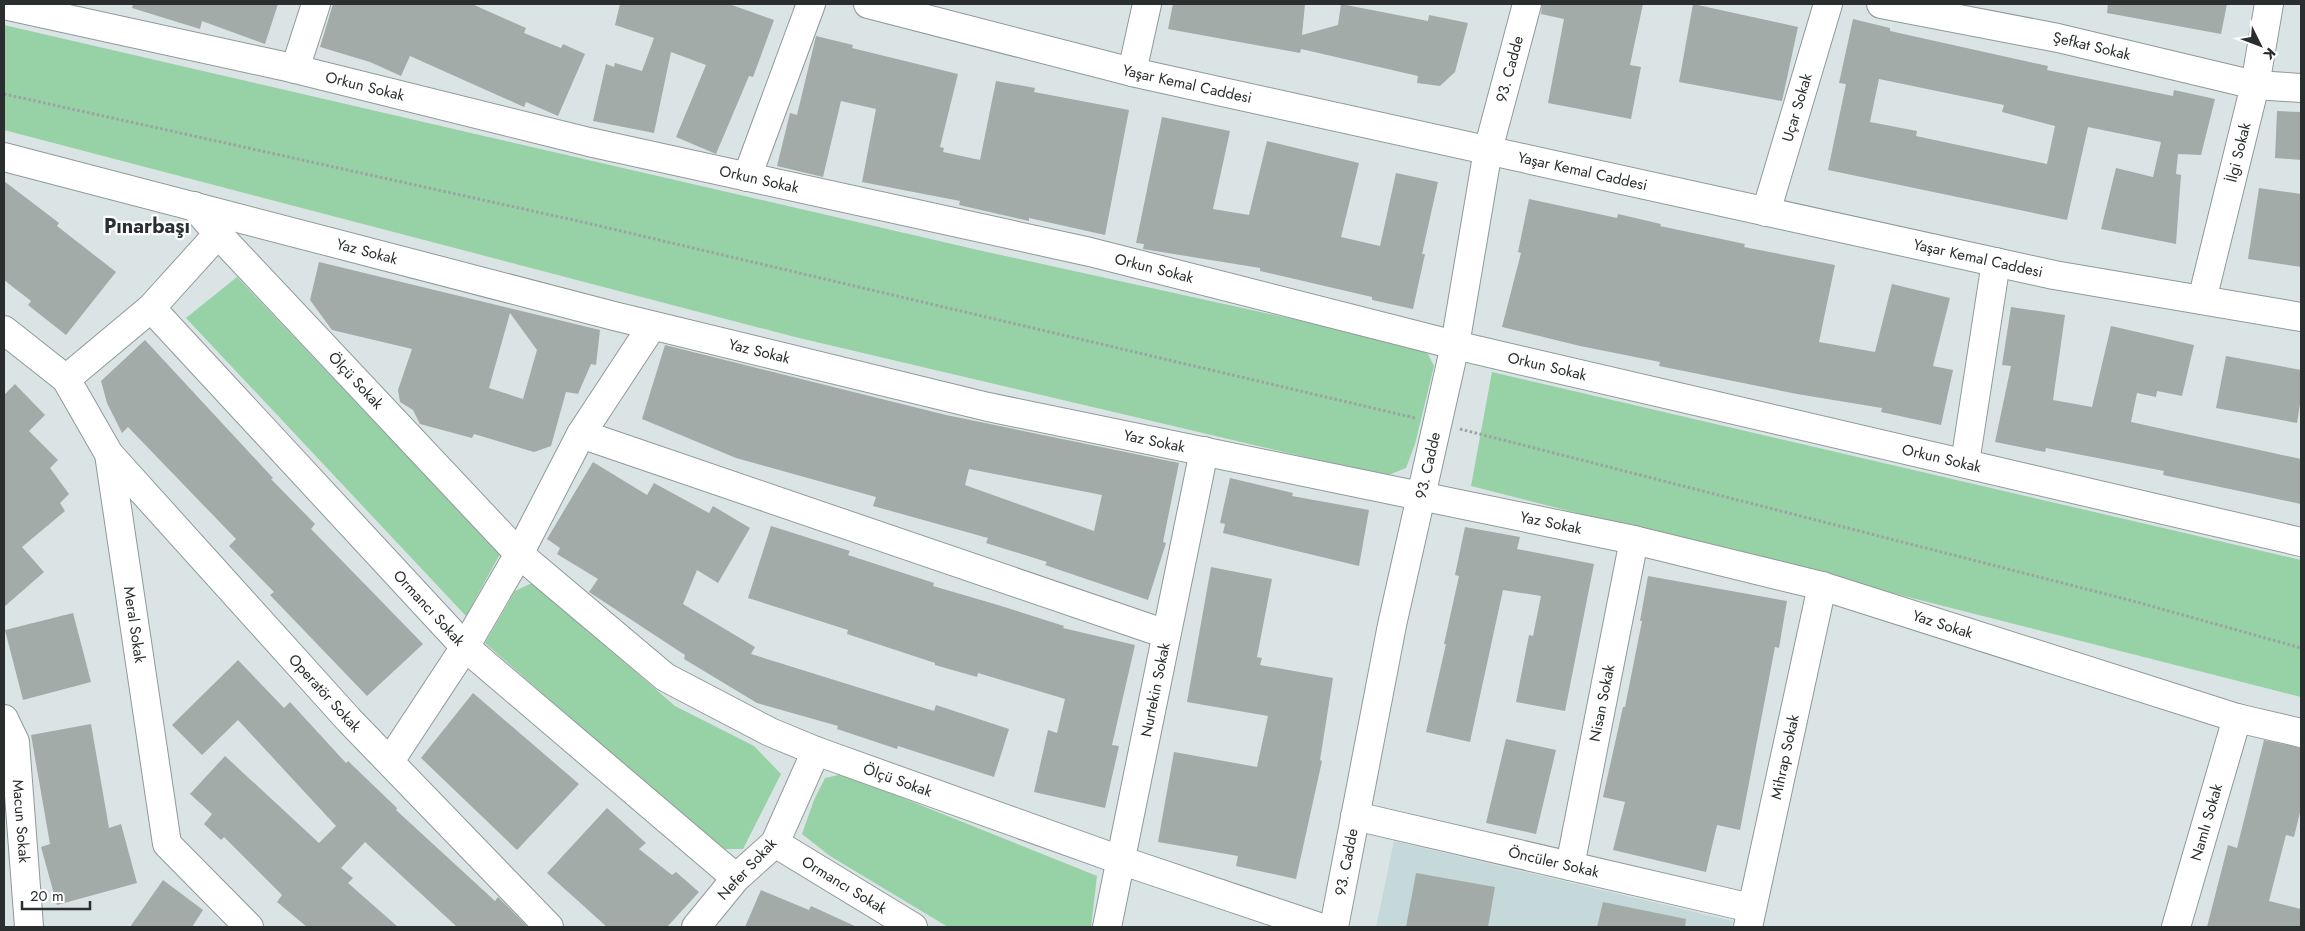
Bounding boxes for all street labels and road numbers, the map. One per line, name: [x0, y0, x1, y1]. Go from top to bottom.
street label: Şefkat Sokak: [2051, 26, 2133, 66]
street label: 93. Cadde: [1490, 33, 1529, 105]
street label: Yaşar Kemal Caddesi: [1120, 59, 1254, 109]
street label: Orkun Sokak: [323, 66, 407, 107]
street label: Uçar Sokak: [1777, 70, 1818, 144]
street label: İlgi Sokak: [2220, 120, 2256, 185]
street label: Yaşar Kemal Caddesi: [1516, 146, 1649, 196]
street label: Orkun Sokak: [717, 160, 801, 199]
street label: Yaz Sokak: [334, 233, 400, 270]
street label: Yaşar Kemal Caddesi: [1911, 233, 2045, 283]
street label: Orkun Sokak: [1112, 248, 1196, 289]
street label: Yaz Sokak: [726, 333, 793, 370]
street label: Ölçü Sokak: [323, 347, 389, 414]
street label: Orkun Sokak: [1505, 347, 1589, 386]
street label: Yaz Sokak: [1121, 424, 1187, 458]
street label: 93. Cadde: [1410, 430, 1446, 501]
street label: Orkun Sokak: [1900, 438, 1984, 478]
street label: Yaz Sokak: [1518, 506, 1584, 540]
street label: Ormancı Sokak: [388, 565, 470, 651]
street label: Meral Sokak: [118, 585, 151, 665]
street label: Yaz Sokak: [1910, 604, 1976, 644]
street label: Nurtekin Sokak: [1135, 640, 1176, 739]
street label: Operatör Sokak: [283, 649, 366, 737]
street label: Nisan Sokak: [1584, 662, 1620, 744]
street label: Mihrap Sokak: [1765, 712, 1805, 801]
street label: Ölçü Sokak: [860, 758, 935, 803]
street label: Macun Sokak: [7, 779, 35, 864]
street label: Namlı Sokak: [2185, 781, 2228, 864]
street label: 93. Cadde: [1329, 826, 1364, 898]
street label: Nefer Sokak: [712, 833, 782, 905]
street label: Öncüler Sokak: [1506, 841, 1602, 883]
street label: Ormancı Sokak: [797, 851, 891, 920]

